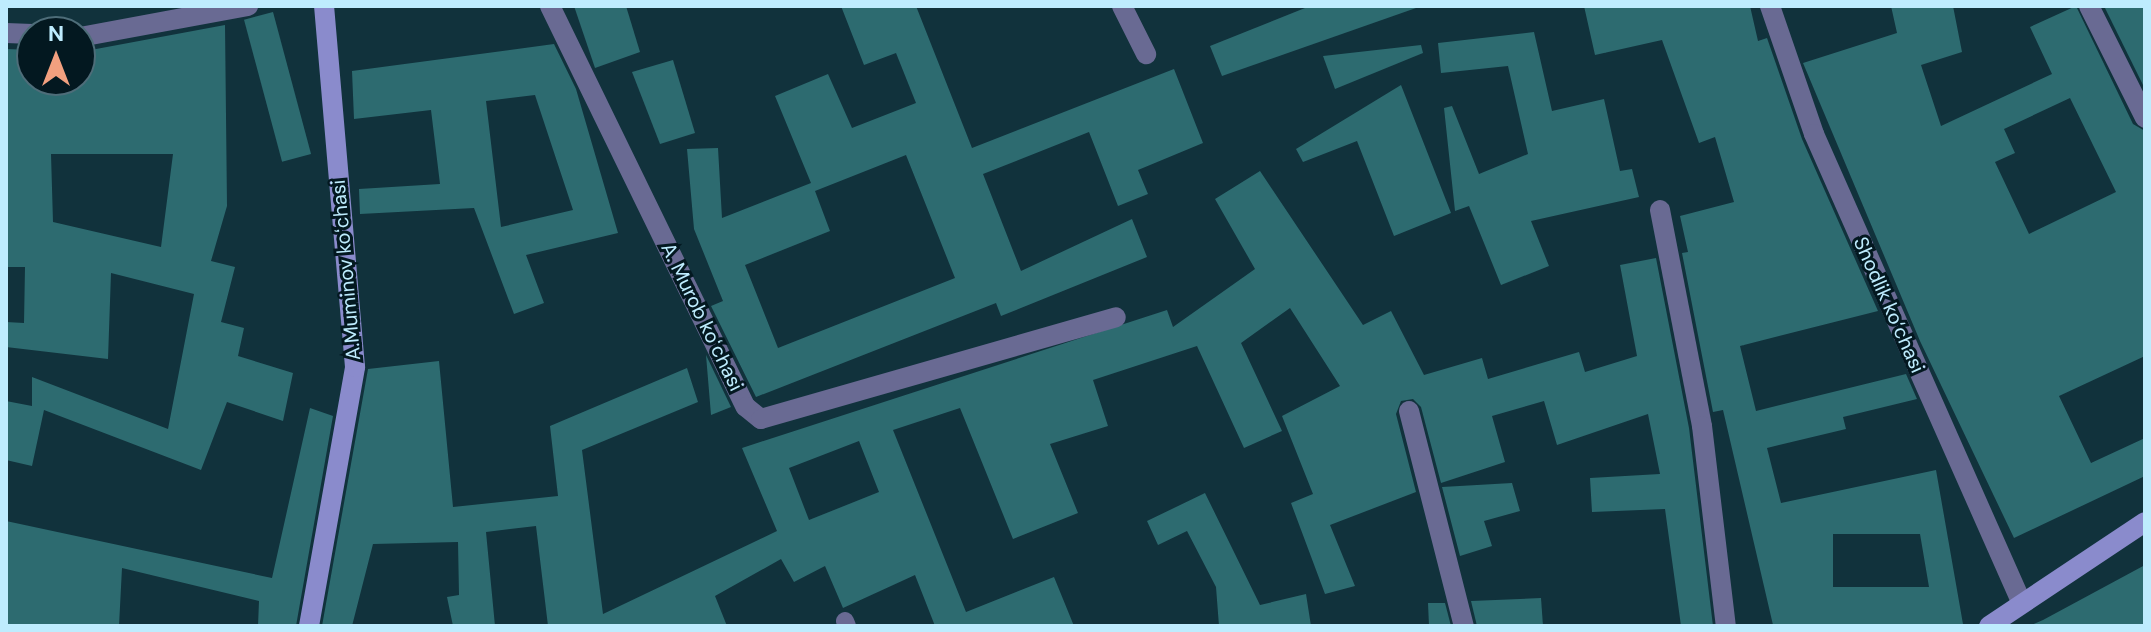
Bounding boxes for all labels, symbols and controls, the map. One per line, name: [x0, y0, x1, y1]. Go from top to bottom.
north arrow: [16, 16, 96, 96]
text: N: [48, 19, 64, 48]
street label: A.Muminov koʻchasi: [326, 179, 366, 361]
street label: Shodlik ko‘chasi: [1848, 233, 1930, 377]
street label: A. Murob koʻchasi: [656, 239, 748, 395]

